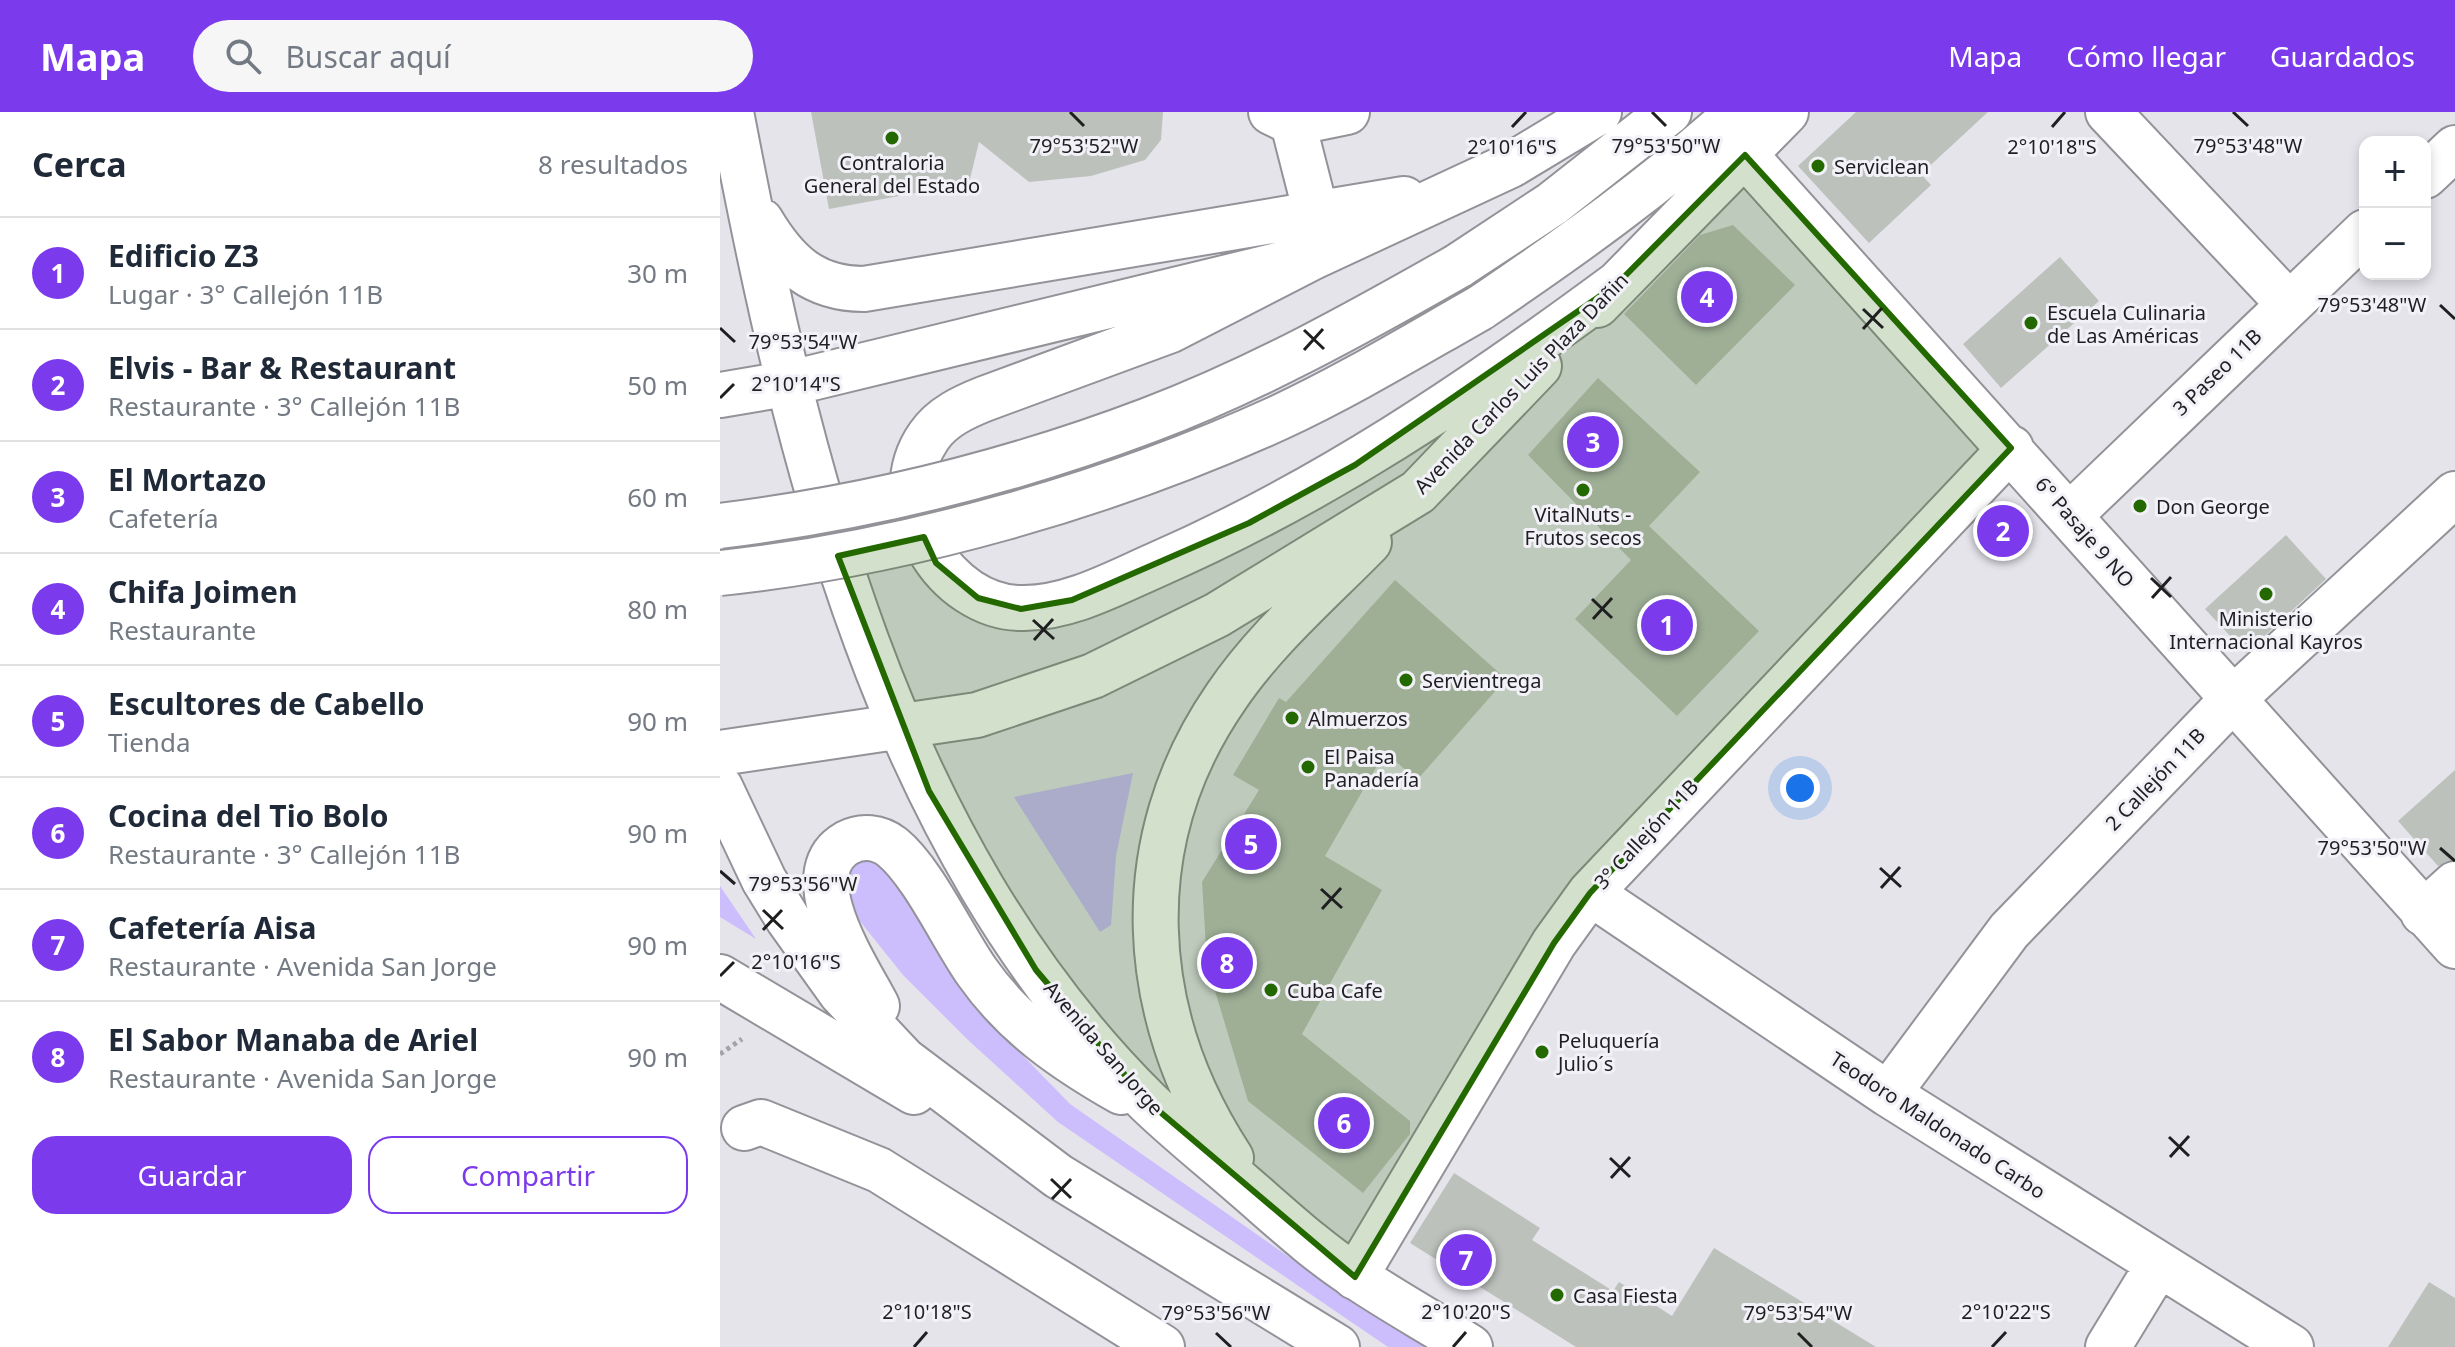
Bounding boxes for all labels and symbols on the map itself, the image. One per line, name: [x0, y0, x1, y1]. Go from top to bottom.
marker: Contraloria General del Estado: [883, 129, 901, 147]
text: 79°53'52"W: [1030, 132, 1139, 159]
text: 79°53'50"W: [1612, 132, 1721, 159]
text: 79°53'48"W: [2194, 132, 2303, 159]
text: 2°10'16"S: [1467, 133, 1557, 160]
text: 2°10'18"S: [2007, 133, 2097, 160]
place label: Contraloria General del Estado: [804, 149, 980, 199]
place label: Serviclean: [1834, 153, 1929, 180]
marker: Serviclean: [1809, 157, 1827, 175]
street label: Avenida Carlos Luis Plaza Dañin: [1408, 267, 1634, 499]
pin: 4: [1681, 267, 1733, 327]
text: 79°53'48"W: [2318, 291, 2427, 318]
place label: Escuela Culinaria de Las Américas: [2047, 299, 2206, 349]
marker: Escuela Culinaria de Las Américas: [2022, 314, 2040, 332]
street label: 3 Paseo 11B: [2167, 323, 2267, 421]
text: 79°53'54"W: [749, 328, 858, 355]
text: 2°10'14"S: [751, 370, 841, 397]
pin: 3: [1567, 412, 1619, 472]
street label: 6° Pasaje 9 NO: [2029, 471, 2141, 593]
marker: VitalNuts - Frutos secos: [1574, 481, 1592, 499]
place label: Don George: [2156, 493, 2270, 520]
marker: Don George: [2131, 497, 2149, 515]
place label: VitalNuts - Frutos secos: [1524, 501, 1642, 551]
pin: 2: [1977, 501, 2029, 561]
marker: Ministerio Internacional Kayros: [2257, 585, 2275, 603]
pin: 1: [1641, 595, 1693, 655]
place label: Ministerio Internacional Kayros: [2169, 605, 2363, 655]
place label: Servientrega: [1422, 667, 1541, 694]
marker: Servientrega: [1397, 671, 1415, 689]
place label: Almuerzos: [1308, 705, 1408, 732]
marker: Almuerzos: [1283, 709, 1301, 727]
street label: 2 Callejón 11B: [2099, 722, 2211, 836]
place label: El Paisa Panadería: [1324, 743, 1419, 793]
marker: El Paisa Panadería: [1299, 758, 1317, 776]
your location: [1780, 768, 1820, 808]
street label: 3° Callejón 11B: [1588, 773, 1704, 895]
pin: 5: [1225, 814, 1277, 874]
text: 79°53'50"W: [2318, 834, 2427, 861]
text: 79°53'56"W: [749, 870, 858, 897]
pin: 8: [1201, 933, 1253, 993]
text: 2°10'16"S: [751, 948, 841, 975]
street label: Avenida San Jorge: [1038, 975, 1170, 1121]
place label: Cuba Cafe: [1287, 977, 1383, 1004]
marker: Cuba Cafe: [1262, 981, 1280, 999]
place label: Peluquería Julio´s: [1556, 1027, 1659, 1077]
marker: Peluquería Julio´s: [1533, 1043, 1551, 1061]
street label: Teodoro Maldonado Carbo: [1825, 1045, 2051, 1205]
pin: 6: [1318, 1093, 1370, 1153]
pin: 7: [1440, 1230, 1492, 1290]
place label: Casa Fiesta: [1573, 1282, 1678, 1309]
marker: Casa Fiesta: [1548, 1286, 1566, 1304]
text: 2°10'18"S: [882, 1298, 972, 1325]
text: 2°10'20"S: [1421, 1298, 1511, 1325]
text: 2°10'22"S: [1961, 1298, 2051, 1325]
text: 79°53'56"W: [1162, 1299, 1271, 1326]
text: 79°53'54"W: [1744, 1299, 1853, 1326]

